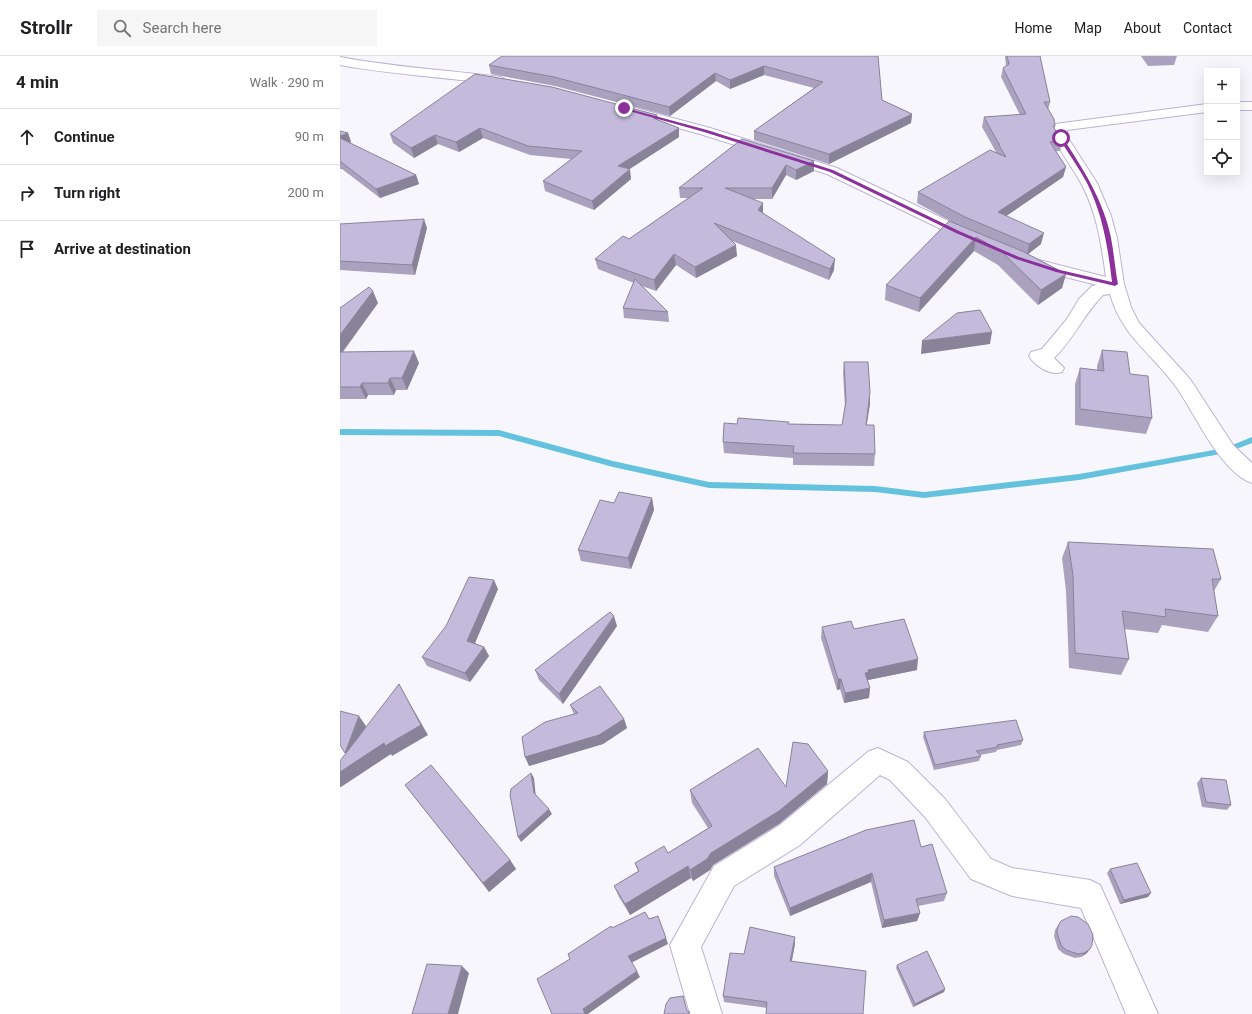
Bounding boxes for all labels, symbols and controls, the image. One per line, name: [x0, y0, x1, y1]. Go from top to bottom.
search box: [97, 10, 377, 46]
text: Strollr: [20, 16, 73, 39]
icon: search: [111, 17, 133, 39]
text: Search here: [143, 19, 221, 37]
text: Home: [1014, 20, 1052, 36]
text: Map: [1074, 20, 1102, 36]
text: About: [1124, 20, 1161, 36]
text: Contact: [1183, 20, 1232, 36]
map controls: [1204, 68, 1240, 176]
button: +: [1204, 68, 1240, 104]
text: 4 min: [16, 72, 59, 92]
text: Walk · 290 m: [249, 75, 324, 90]
route end: [615, 99, 633, 117]
button: −: [1204, 104, 1240, 140]
icon: ahead: [16, 126, 38, 148]
text: Continue: [54, 128, 115, 146]
text: 90 m: [295, 129, 324, 144]
route start: [1052, 129, 1070, 147]
button: locate: [1204, 140, 1240, 176]
icon: right: [16, 182, 38, 204]
text: Turn right: [54, 184, 120, 202]
text: 200 m: [287, 185, 324, 200]
icon: arrive: [16, 238, 38, 260]
text: Arrive at destination: [54, 240, 191, 258]

